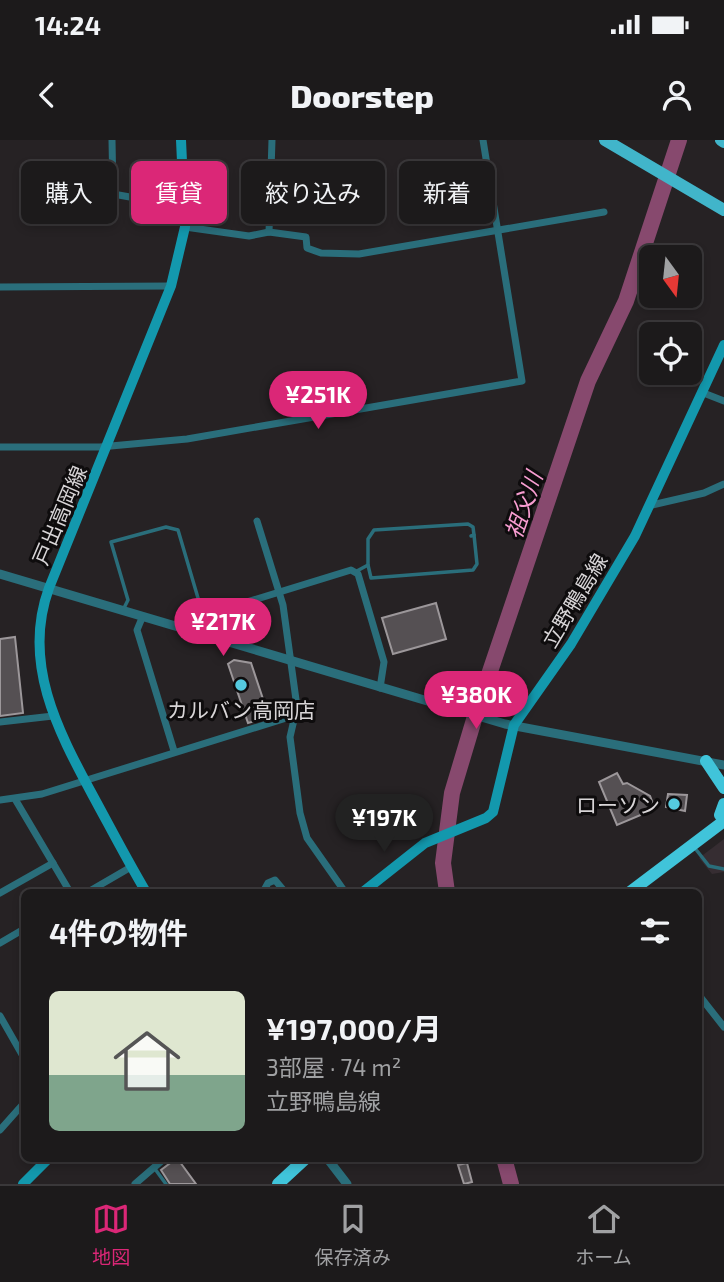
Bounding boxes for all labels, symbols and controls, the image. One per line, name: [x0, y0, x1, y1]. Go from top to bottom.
text: 14:24: [35, 9, 101, 40]
icon: back: [28, 76, 66, 114]
text: Doorstep: [290, 76, 434, 114]
icon: person: [658, 76, 696, 114]
chip: 購入: [21, 161, 117, 224]
chip: 賃貸: [131, 161, 227, 224]
chip: 絞り込み: [241, 161, 385, 224]
chip: 新着: [399, 161, 495, 224]
north arrow: [639, 245, 702, 308]
map controls: [639, 245, 702, 385]
button: locate: [639, 322, 702, 385]
pin: ¥251K: [269, 372, 367, 431]
text: ¥251K: [285, 380, 351, 408]
street label: 戸出高岡線: [27, 462, 91, 568]
water label: 祖父川: [499, 465, 548, 542]
street label: 立野鴨島線: [536, 549, 612, 651]
pin: ¥217K: [174, 598, 272, 658]
text: ¥217K: [190, 607, 256, 635]
pin: ¥380K: [427, 672, 525, 731]
marker: カルバン高岡店: [233, 677, 249, 693]
text: ¥380K: [440, 680, 512, 708]
place label: カルバン高岡店: [167, 697, 315, 722]
place label: ローソン: [576, 792, 660, 817]
pin: ¥197K: [335, 794, 433, 854]
marker: ローソン: [666, 796, 682, 812]
text: ¥197K: [351, 803, 417, 831]
icon: filters: [636, 912, 674, 950]
text: 4件の物件: [49, 914, 188, 950]
text: ¥197,000/月: [266, 1010, 442, 1046]
icon: home: [105, 1019, 189, 1103]
text: 3部屋 · 74 m²: [266, 1053, 401, 1081]
text: 立野鴨島線: [266, 1087, 381, 1115]
tab: 地図: [92, 1200, 130, 1269]
tab: 保存済み: [315, 1200, 391, 1269]
tab: ホーム: [575, 1200, 632, 1269]

